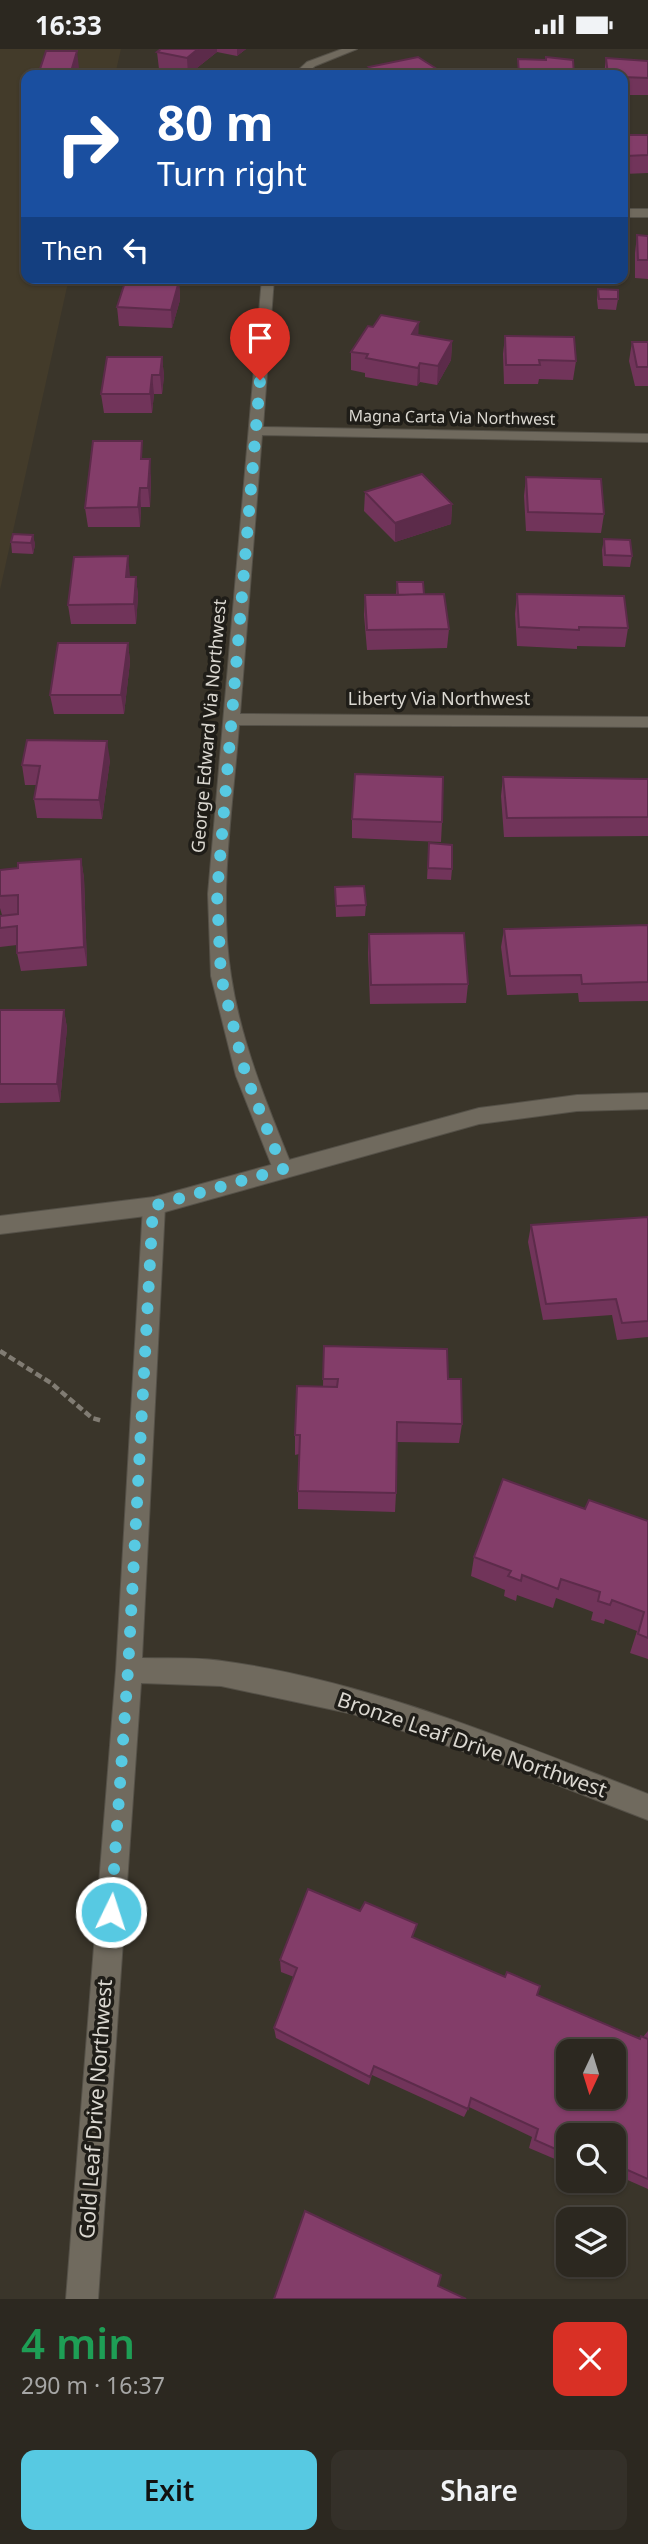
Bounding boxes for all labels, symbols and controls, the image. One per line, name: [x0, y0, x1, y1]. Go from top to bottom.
text: 16:33: [35, 7, 102, 43]
text: 80 m: [157, 89, 274, 155]
icon: right: [42, 98, 133, 189]
text: Turn right: [157, 152, 307, 195]
icon: left: [117, 231, 155, 269]
text: Then: [42, 232, 103, 268]
pin: [230, 308, 290, 380]
icon: arrive: [241, 319, 279, 357]
street label: Magna Carta Via Northwest: [348, 404, 556, 430]
street label: George Edward Via Northwest: [185, 597, 231, 854]
street label: Liberty Via Northwest: [348, 686, 531, 710]
street label: Bronze Leaf Drive Northwest: [334, 1685, 611, 1804]
position arrow: [74, 1875, 148, 1949]
street label: Gold Leaf Drive Northwest: [72, 1978, 118, 2240]
north arrow: [556, 2039, 626, 2109]
map controls: [556, 2039, 626, 2277]
button: search: [556, 2123, 626, 2193]
button: layers: [556, 2207, 626, 2277]
text: 4 min: [21, 2314, 135, 2371]
button: close: [553, 2322, 627, 2396]
text: 290 m · 16:37: [21, 2369, 165, 2401]
button: Exit: [21, 2450, 317, 2530]
button: Share: [331, 2450, 627, 2530]

